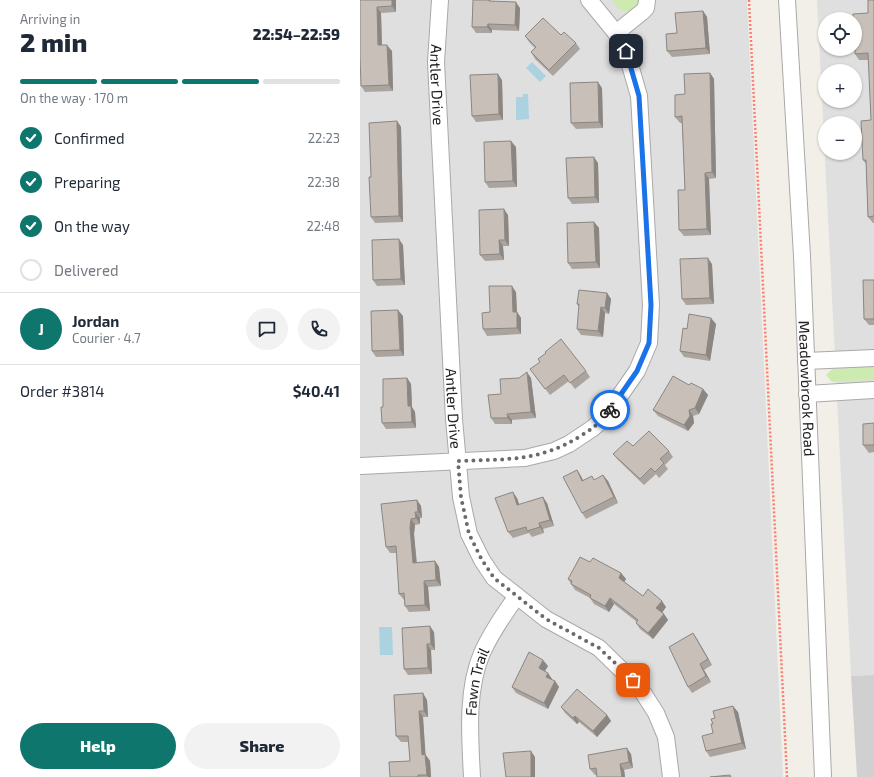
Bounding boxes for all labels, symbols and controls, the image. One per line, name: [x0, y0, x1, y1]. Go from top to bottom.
text: Arriving in: [20, 11, 80, 27]
map controls: [818, 12, 862, 160]
button: locate: [818, 12, 862, 56]
text: 22:54–22:59: [253, 25, 340, 43]
text: 2 min: [20, 26, 87, 57]
pin: [609, 34, 643, 68]
icon: home: [615, 40, 637, 62]
street label: Antler Drive: [427, 44, 448, 126]
button: +: [818, 64, 862, 108]
text: On the way · 170 m: [20, 90, 128, 106]
button: −: [818, 116, 862, 160]
icon: check: [20, 127, 42, 149]
text: Confirmed: [54, 129, 125, 147]
text: 22:23: [308, 130, 340, 146]
icon: check: [20, 171, 42, 193]
text: Preparing: [54, 173, 120, 191]
text: 22:38: [307, 174, 340, 190]
icon: check: [20, 215, 42, 237]
text: On the way: [54, 217, 130, 235]
text: 22:48: [306, 218, 340, 234]
text: Delivered: [54, 261, 119, 279]
button: chat: [246, 308, 288, 350]
button: phone: [298, 308, 340, 350]
text: Jordan: [72, 312, 119, 330]
text: J: [38, 320, 44, 338]
street label: Meadowbrook Road: [796, 320, 819, 457]
text: Courier · 4.7: [72, 330, 141, 346]
street label: Antler Drive: [442, 368, 466, 450]
text: Order #3814: [20, 382, 105, 400]
text: $40.41: [293, 382, 340, 400]
courier: [590, 390, 630, 430]
icon: bike: [599, 399, 621, 421]
street label: Fawn Trail: [461, 644, 493, 716]
pin: [616, 663, 650, 697]
icon: bag: [622, 669, 644, 691]
button: Help: [20, 723, 176, 769]
button: Share: [184, 723, 340, 769]

